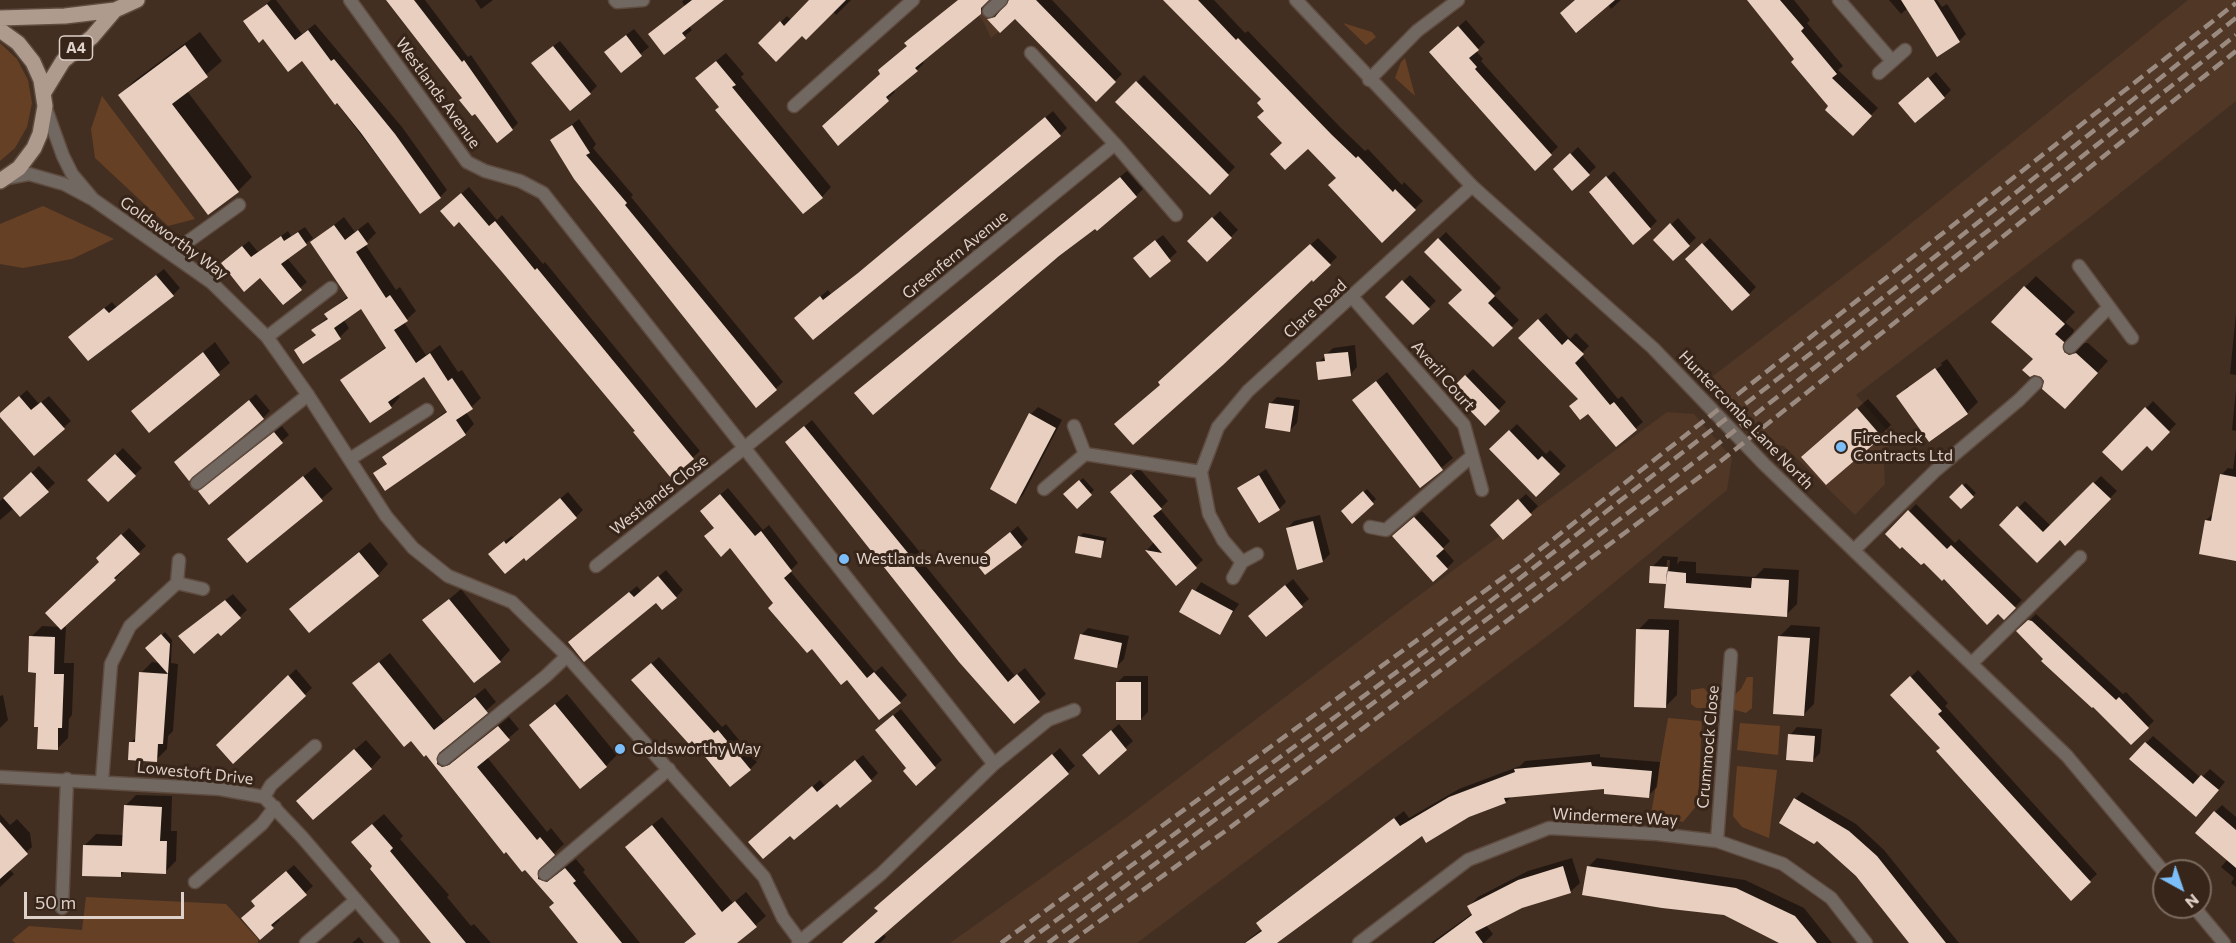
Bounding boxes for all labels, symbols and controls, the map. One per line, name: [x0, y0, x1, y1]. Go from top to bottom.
street label: Westlands Avenue: [391, 34, 485, 152]
road number: A4: [60, 36, 92, 60]
street label: Goldsworthy Way: [116, 192, 232, 284]
street label: Greenfern Avenue: [898, 207, 1012, 303]
street label: Clare Road: [1279, 276, 1351, 342]
street label: Averil Court: [1407, 337, 1479, 415]
street label: Huntercombe Lane North: [1675, 347, 1817, 493]
place label: Firecheck Contracts Ltd: [1853, 428, 1953, 466]
marker: Firecheck Contracts Ltd: [1834, 440, 1848, 454]
street label: Westlands Close: [606, 451, 712, 539]
place label: Westlands Avenue: [856, 549, 988, 569]
marker: Westlands Avenue: [837, 552, 851, 566]
street label: Crummock Close: [1693, 685, 1723, 809]
place label: Goldsworthy Way: [632, 739, 761, 759]
marker: Goldsworthy Way: [613, 742, 627, 756]
street label: Lowestoft Drive: [136, 757, 254, 789]
street label: Windermere Way: [1552, 804, 1678, 830]
north arrow: [2152, 859, 2212, 919]
scale bar: [27, 880, 188, 918]
text: 50 m: [35, 891, 76, 913]
text: N: [2182, 891, 2203, 913]

